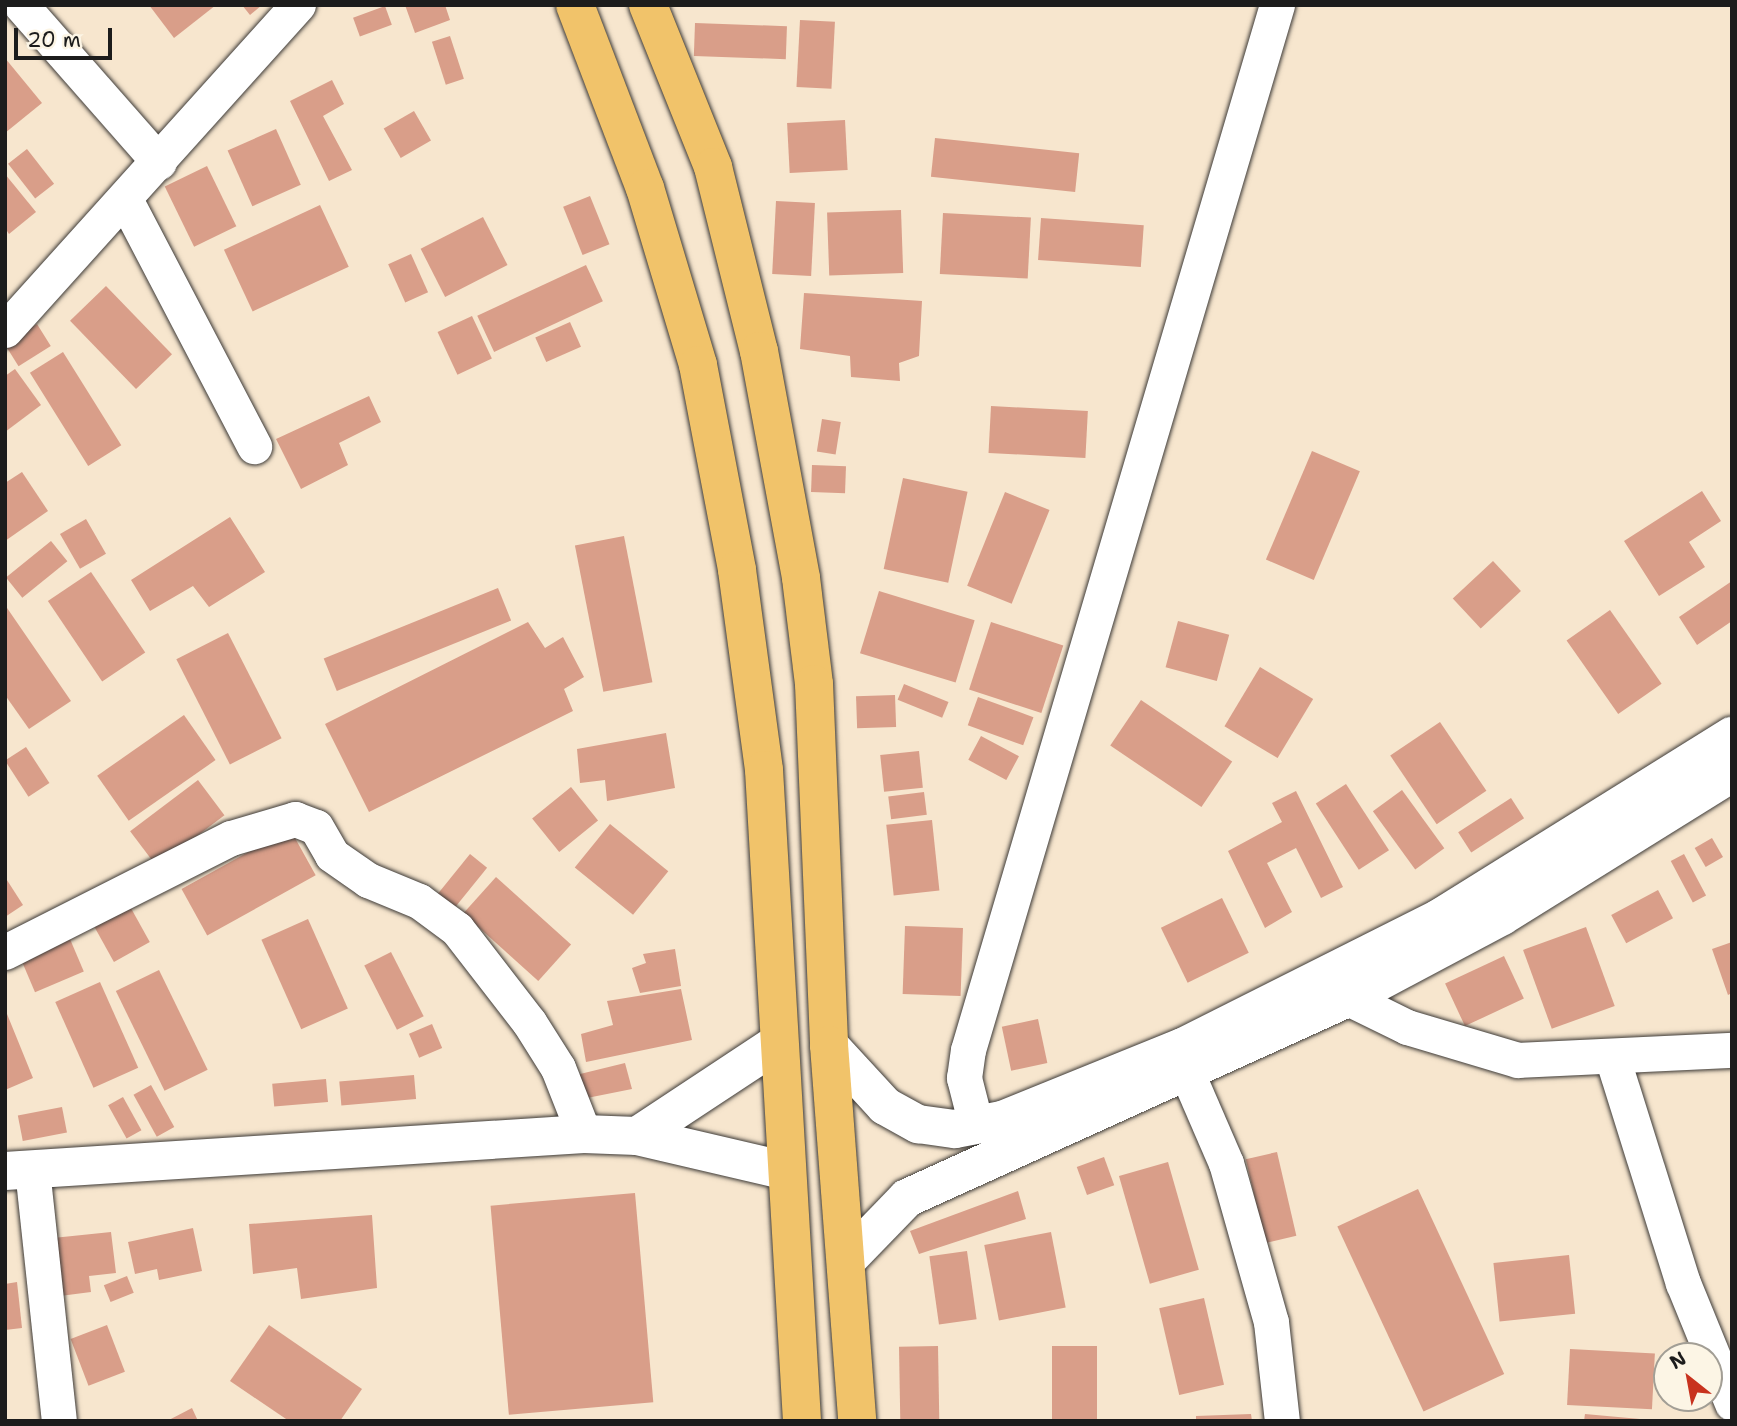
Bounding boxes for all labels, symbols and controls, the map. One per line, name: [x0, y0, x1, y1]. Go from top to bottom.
scale bar: [18, 14, 116, 58]
text: 20 m: [27, 26, 81, 54]
north arrow: [1653, 1342, 1723, 1412]
text: N: [1665, 1346, 1691, 1375]

